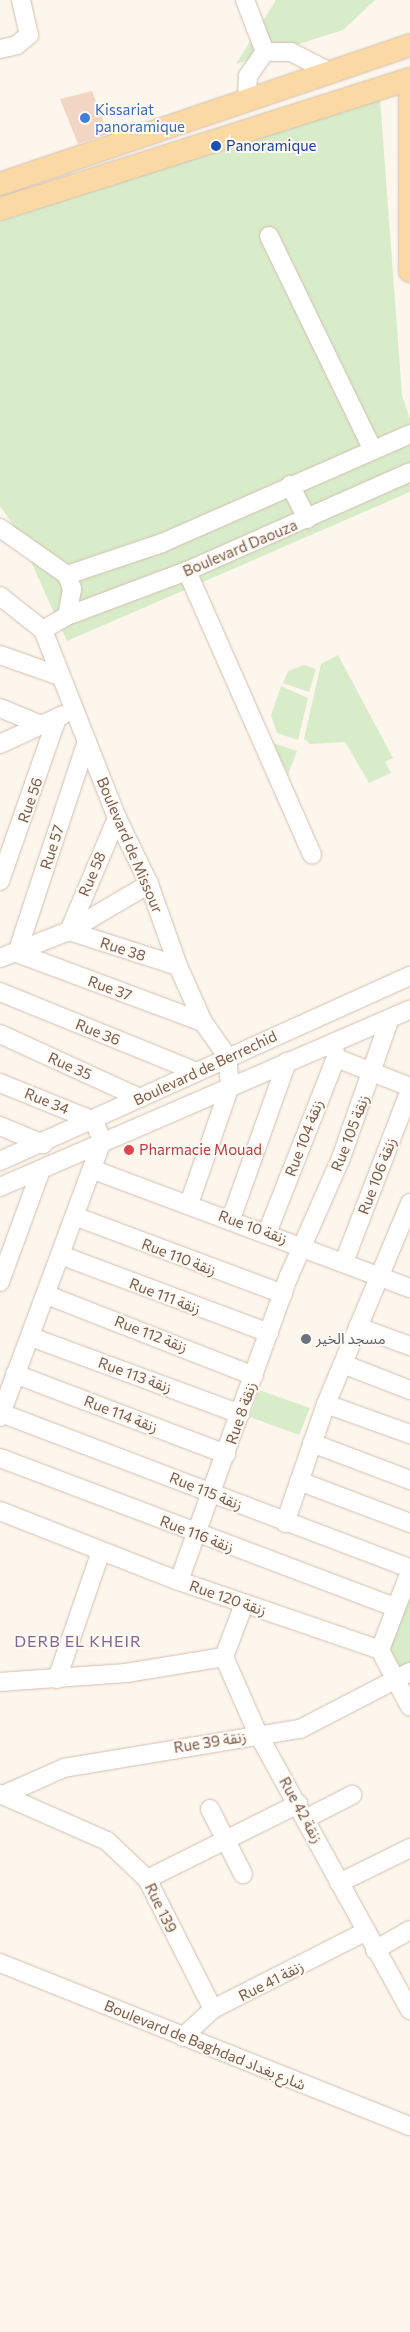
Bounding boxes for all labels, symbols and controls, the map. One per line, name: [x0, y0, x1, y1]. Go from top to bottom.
place label: Kissariat panoramique: [95, 100, 185, 135]
marker: Kissariat panoramique: [79, 112, 91, 124]
place label: Panoramique: [226, 137, 317, 155]
marker: Panoramique: [210, 140, 222, 152]
street label: Boulevard Daouza: [180, 516, 300, 580]
street label: Boulevard de Missour: [93, 774, 167, 916]
street label: Rue 56: [14, 775, 46, 825]
street label: Rue 57: [36, 823, 68, 871]
street label: Rue 58: [75, 849, 109, 899]
street label: Rue 38: [98, 933, 148, 965]
street label: Rue 37: [86, 972, 134, 1004]
street label: Rue 36: [73, 1015, 123, 1049]
street label: Boulevard de Berrechid: [130, 1027, 280, 1109]
street label: Rue 35: [45, 1048, 95, 1084]
street label: Rue 34: [22, 1084, 72, 1118]
street label: Rue 105 زنقة: [327, 1092, 373, 1174]
street label: Rue 104 زنقة: [281, 1097, 327, 1179]
street label: Rue 106 زنقة: [354, 1135, 400, 1217]
place label: Pharmacie Mouad: [139, 1141, 262, 1159]
marker: Pharmacie Mouad: [123, 1144, 135, 1156]
street label: Rue 10 زنقة: [216, 1206, 290, 1248]
street label: Rue 110 زنقة: [139, 1235, 219, 1279]
street label: Rue 111 زنقة: [127, 1274, 203, 1318]
street label: Rue 112 زنقة: [112, 1312, 190, 1356]
place label: مسجد الخير: [316, 1330, 386, 1348]
marker: مسجد الخير: [300, 1333, 312, 1345]
street label: Rue 113 زنقة: [96, 1353, 174, 1397]
street label: Rue 8 زنقة: [222, 1379, 260, 1447]
street label: Rue 114 زنقة: [82, 1392, 160, 1436]
street label: Rue 115 زنقة: [167, 1468, 245, 1514]
street label: Rue 116 زنقة: [157, 1512, 237, 1556]
street label: Rue 120 زنقة: [187, 1576, 269, 1620]
district label: DERB EL KHEIR: [13, 1631, 143, 1651]
street label: Rue 39 زنقة: [172, 1727, 248, 1757]
street label: Rue 42 زنقة: [275, 1774, 327, 1846]
street label: Rue 139: [141, 1880, 181, 1936]
street label: Rue 41 زنقة: [235, 1957, 307, 2005]
street label: Boulevard de Baghdad شارع بغداد: [102, 1996, 308, 2094]

